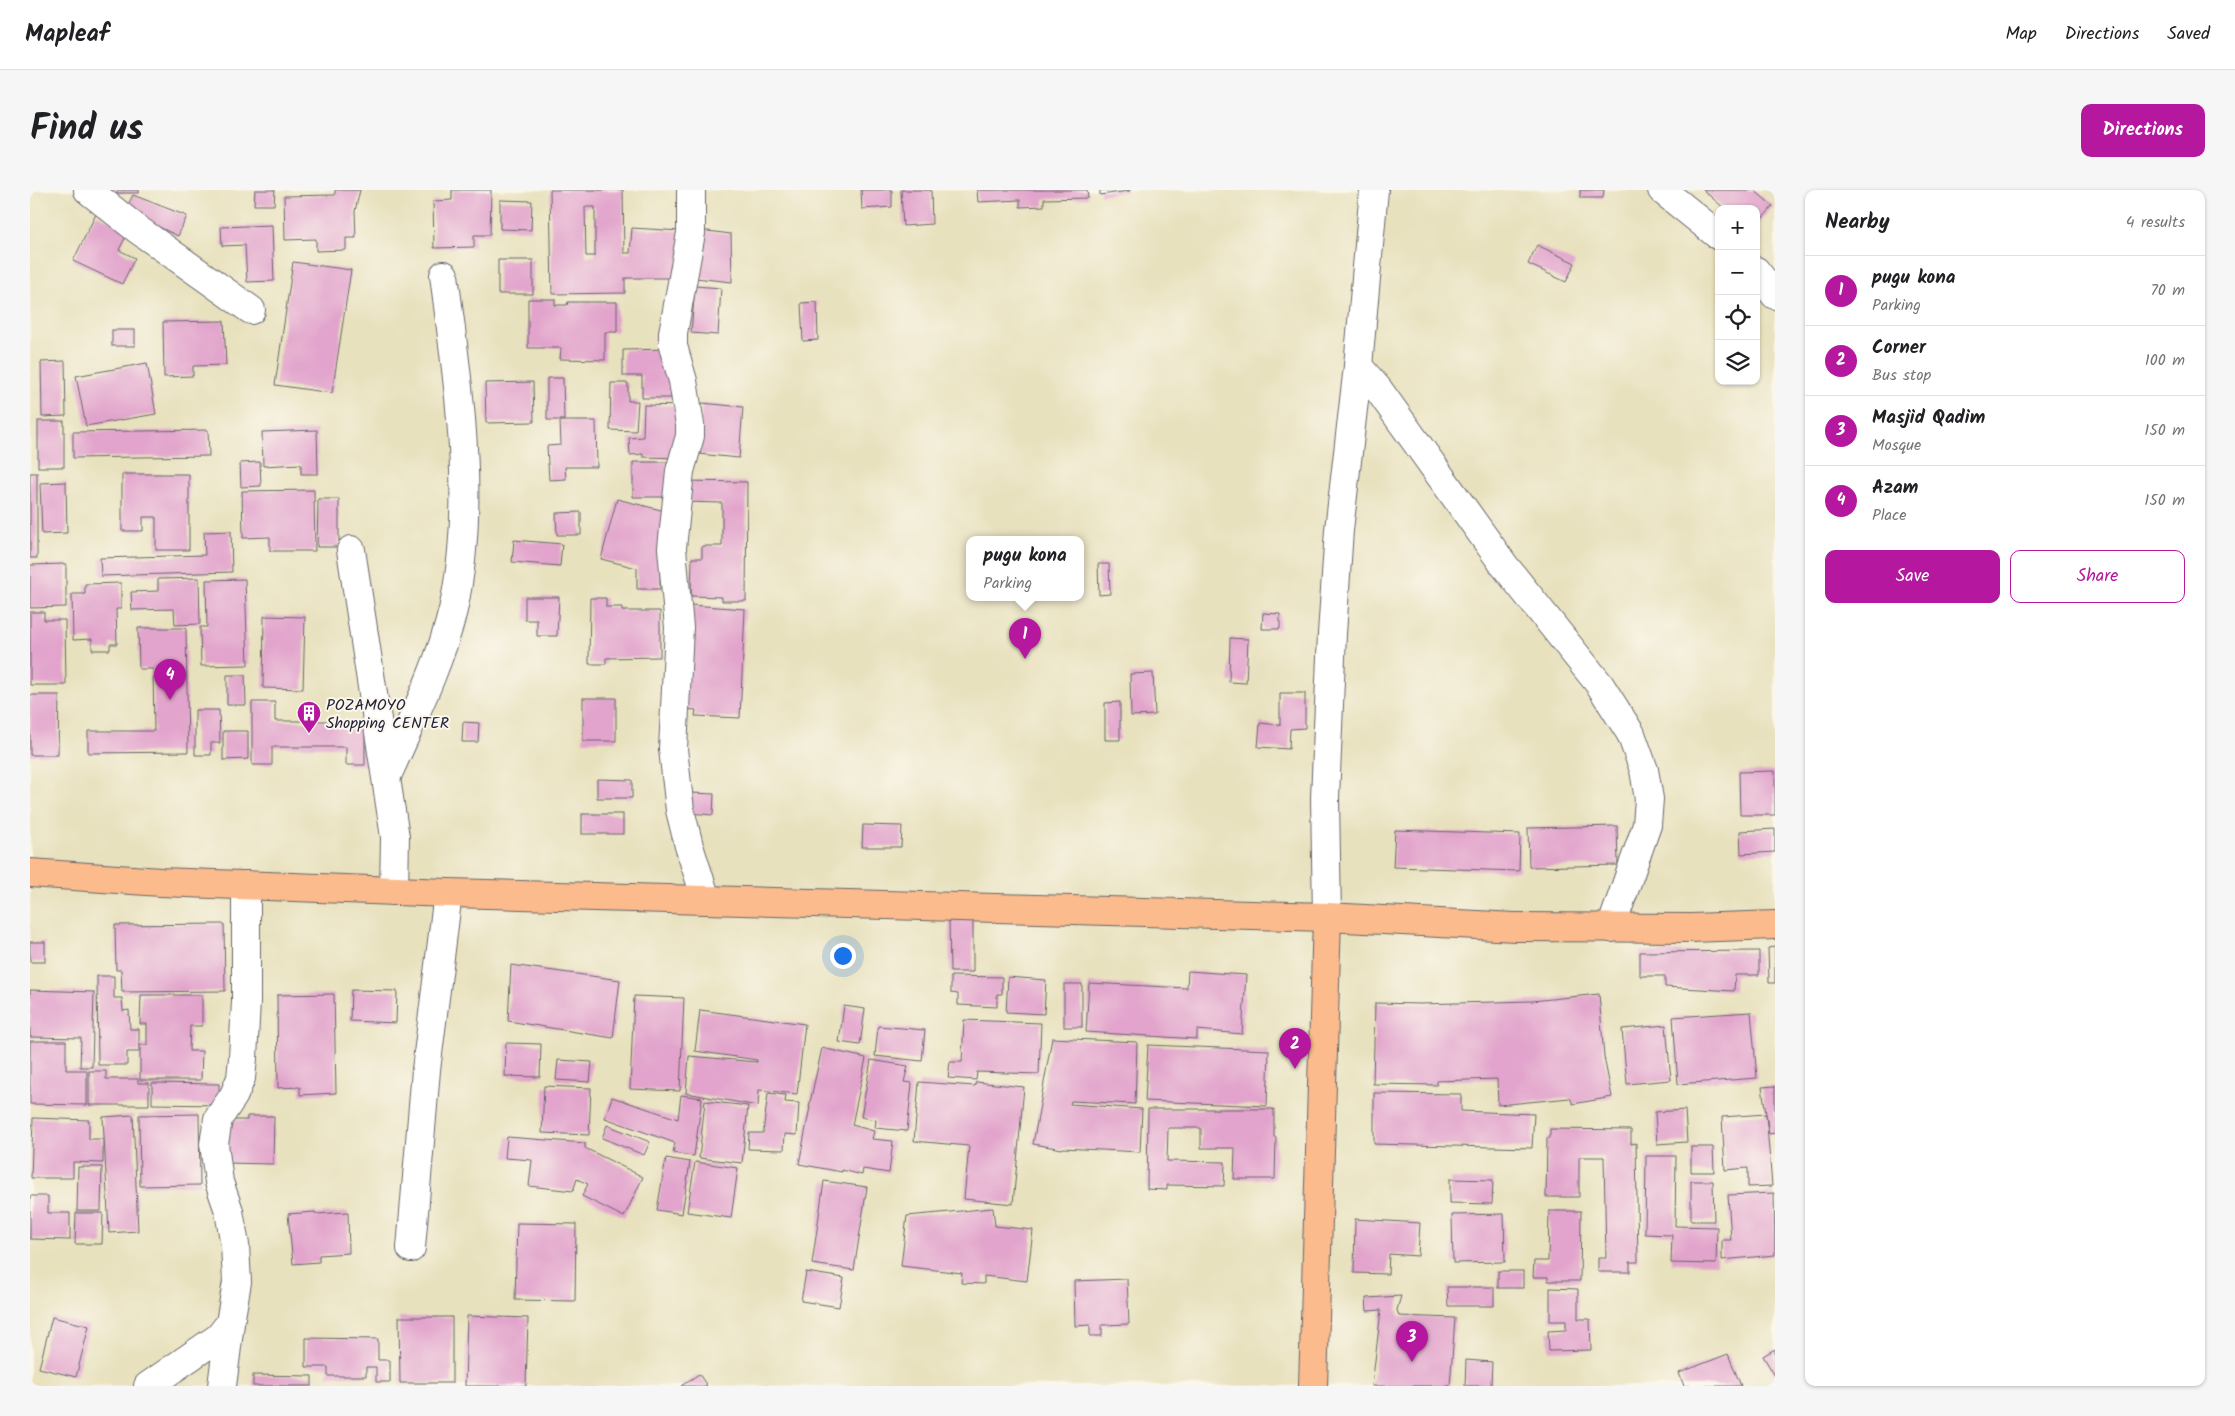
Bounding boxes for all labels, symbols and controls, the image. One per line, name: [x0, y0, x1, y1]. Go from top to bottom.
text: Mapleaf: [25, 15, 109, 54]
text: Map: [2005, 20, 2037, 49]
text: Directions: [2065, 20, 2139, 49]
text: Saved: [2167, 20, 2210, 49]
text: Find us: [30, 102, 143, 158]
button: Directions: [2081, 104, 2205, 157]
map controls: [1715, 205, 1760, 385]
button: +: [1715, 205, 1760, 250]
text: Nearby: [1825, 206, 1890, 239]
text: 4 results: [2126, 210, 2185, 235]
button: −: [1715, 250, 1760, 295]
text: pugu kona: [1872, 263, 1955, 293]
text: 1: [1839, 278, 1843, 303]
text: 70 m: [2150, 278, 2185, 303]
text: Parking: [1872, 293, 1921, 318]
button: locate: [1715, 295, 1760, 340]
text: Corner: [1872, 333, 1926, 363]
button: layers: [1715, 340, 1760, 385]
text: 2: [1836, 348, 1846, 373]
text: 100 m: [2145, 348, 2185, 373]
text: Bus stop: [1872, 363, 1931, 388]
text: Masjid Qadim: [1872, 403, 1985, 433]
text: 3: [1837, 418, 1845, 443]
text: 150 m: [2144, 418, 2185, 443]
text: Mosque: [1872, 433, 1921, 458]
text: Azam: [1872, 473, 1918, 503]
text: 4: [1837, 488, 1845, 513]
text: 150 m: [2144, 488, 2185, 513]
text: Place: [1872, 503, 1906, 528]
popup: [966, 536, 1084, 601]
text: pugu kona: [983, 541, 1067, 571]
button: Save: [1825, 550, 2000, 603]
button: Share: [2010, 550, 2185, 603]
text: Parking: [983, 571, 1032, 596]
pin: 1: [1009, 618, 1041, 659]
pin: 4: [154, 659, 186, 700]
place label: POZAMOYO Shopping CENTER: [326, 693, 449, 736]
building icon: POZAMOYO Shopping CENTER: [296, 700, 322, 734]
your location: [830, 943, 856, 969]
pin: 2: [1279, 1028, 1311, 1069]
pin: 3: [1396, 1321, 1428, 1362]

